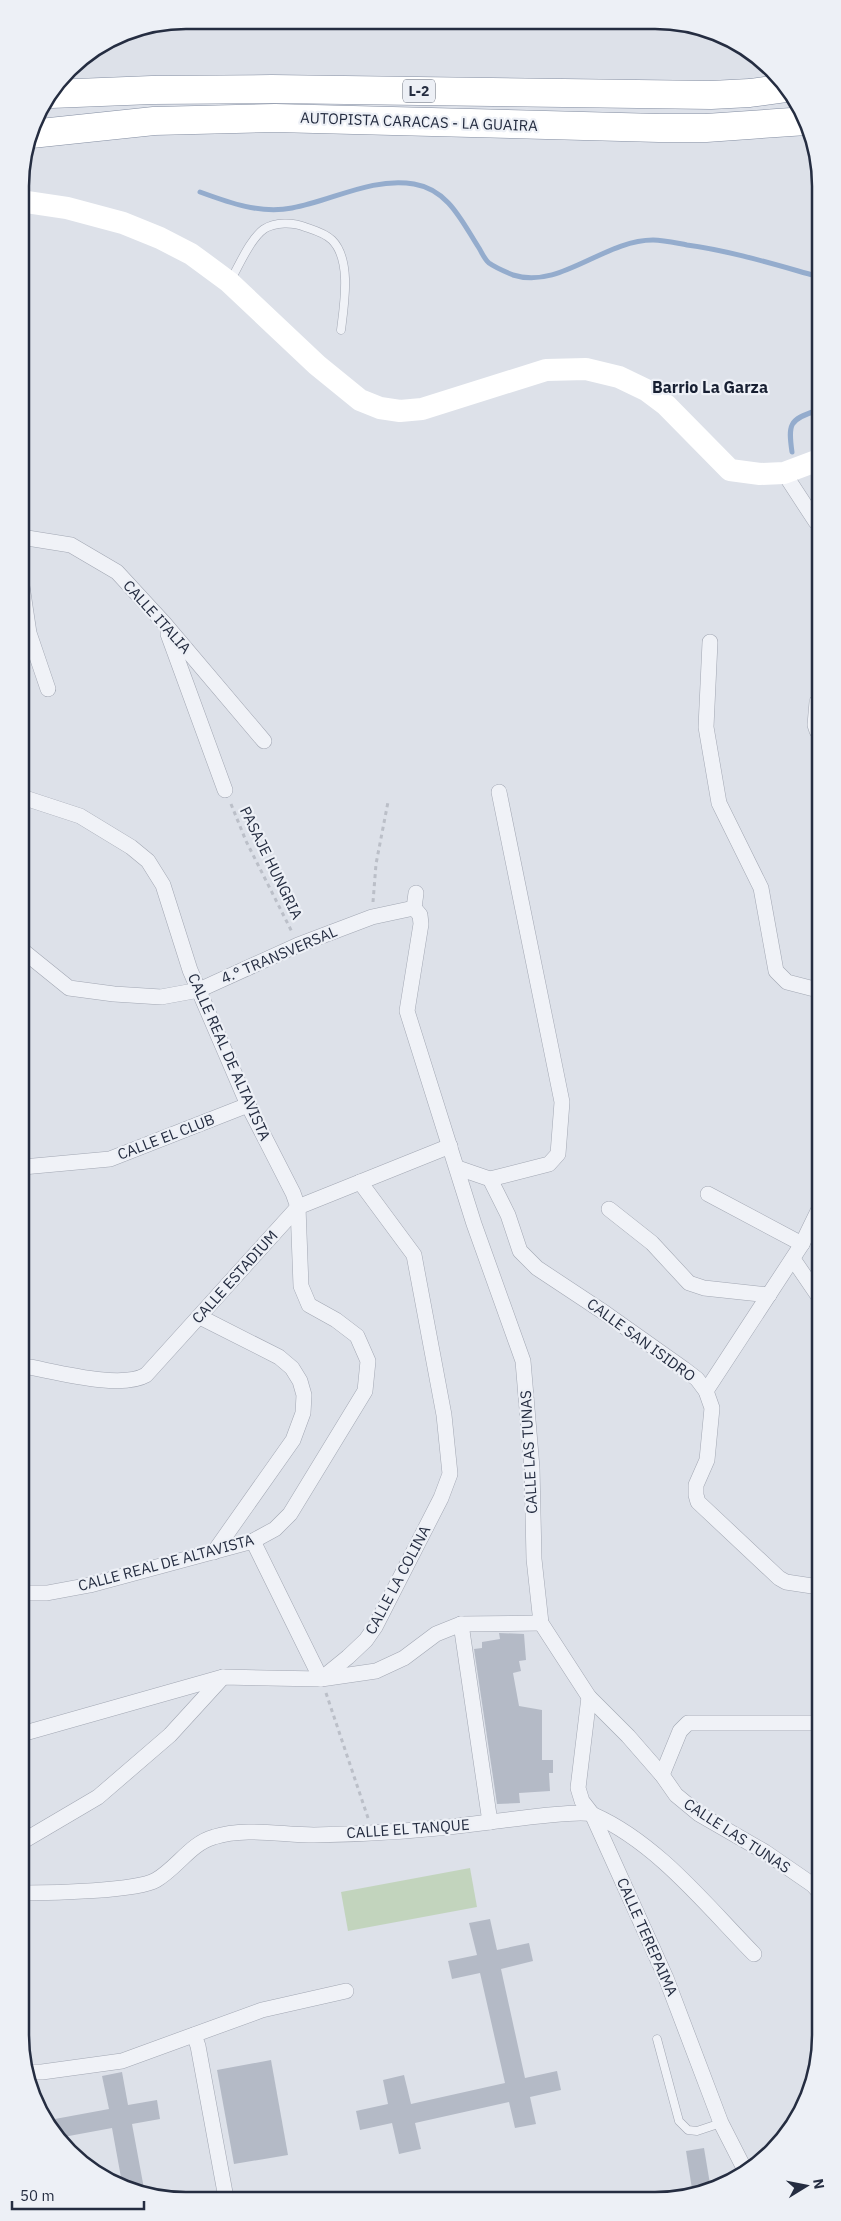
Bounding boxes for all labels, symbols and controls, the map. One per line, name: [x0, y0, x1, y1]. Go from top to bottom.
road number: L-2: [403, 80, 435, 102]
street label: AUTOPISTA CARACAS - LA GUAIRA: [300, 108, 538, 135]
district label: Barrio La Garza: [652, 377, 768, 397]
street label: CALLE ITALIA: [119, 576, 196, 658]
street label: PASAJE HUNGRIA: [236, 803, 307, 923]
street label: 4.° TRANSVERSAL: [218, 921, 340, 988]
street label: CALLE REAL DE ALTAVISTA: [184, 970, 275, 1144]
street label: CALLE EL CLUB: [115, 1109, 217, 1164]
street label: CALLE ESTADIUM: [188, 1226, 282, 1327]
street label: CALLE SAN ISIDRO: [583, 1294, 699, 1385]
street label: CALLE LAS TUNAS: [516, 1390, 541, 1514]
street label: CALLE LA COLINA: [361, 1522, 434, 1638]
street label: CALLE REAL DE ALTAVISTA: [76, 1530, 256, 1595]
street label: CALLE LAS TUNAS: [680, 1794, 794, 1877]
street label: CALLE EL TANQUE: [346, 1815, 470, 1842]
street label: CALLE TEREPAIMA: [613, 1875, 682, 1999]
north arrow: [781, 2161, 831, 2211]
text: N: [809, 2177, 829, 2190]
scale bar: [12, 2178, 145, 2210]
text: 50 m: [20, 2186, 55, 2205]

